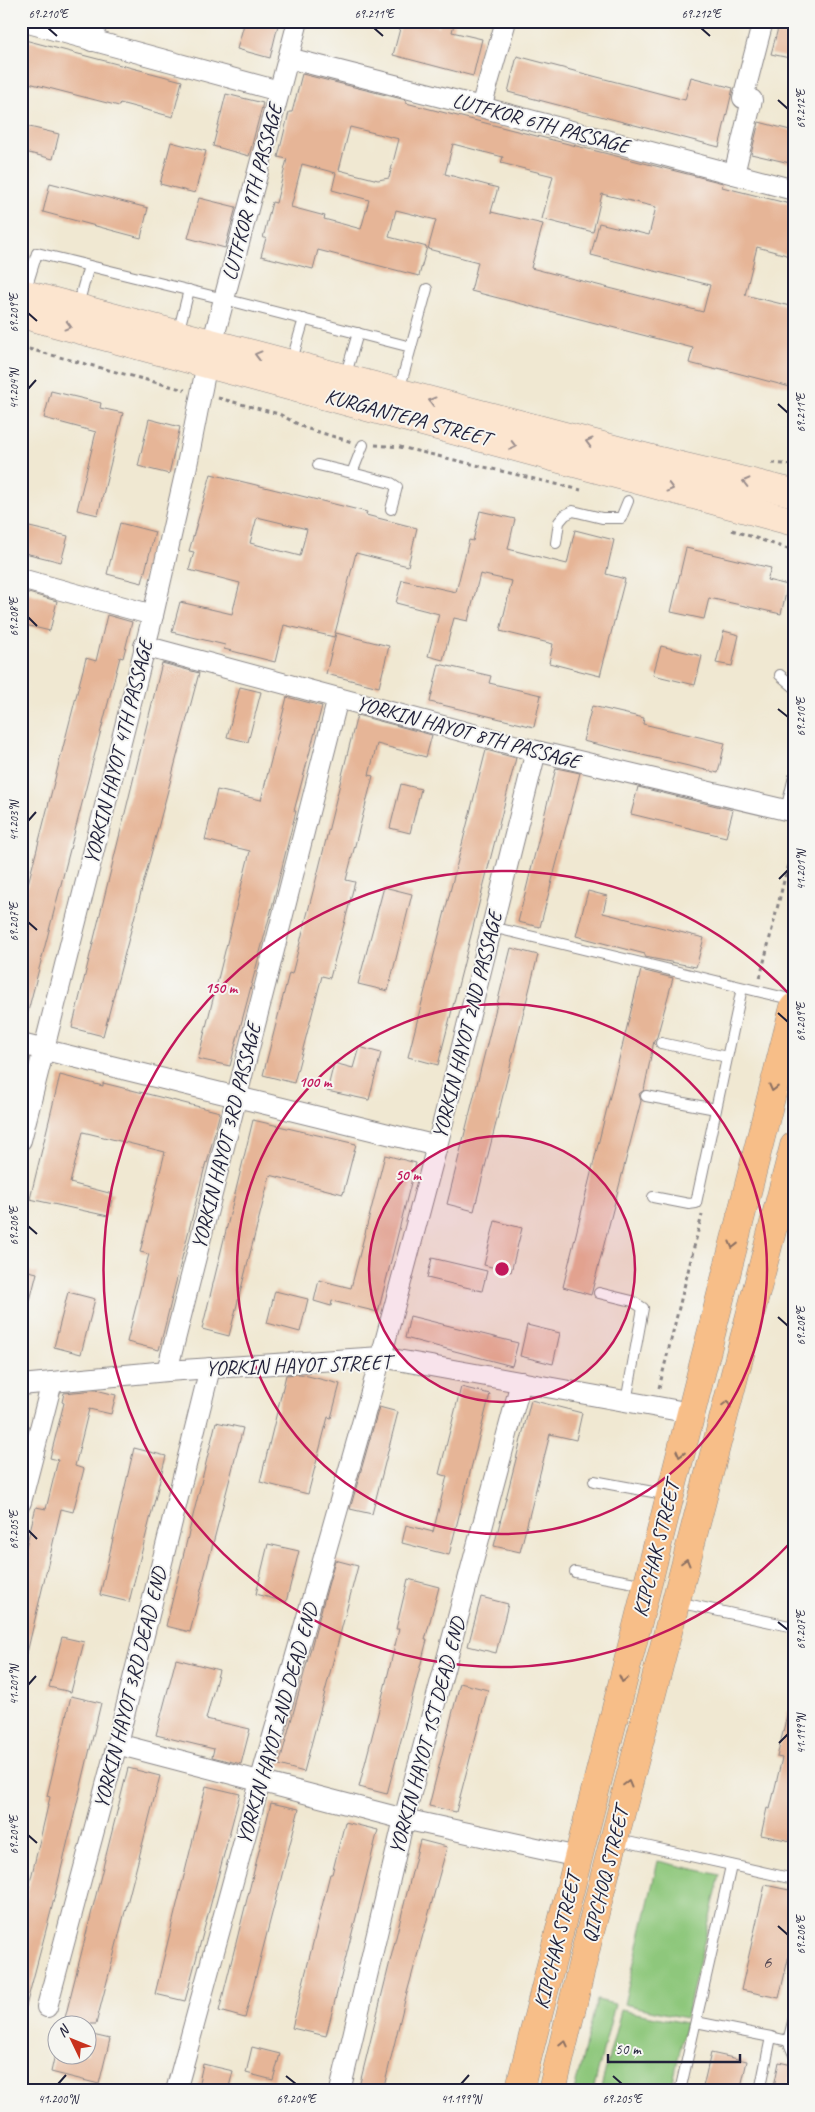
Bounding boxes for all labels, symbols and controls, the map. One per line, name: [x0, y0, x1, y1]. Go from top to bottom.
text: 69.210°E: [28, 6, 69, 22]
text: 69.211°E: [354, 6, 395, 22]
text: 69.212°E: [681, 6, 722, 22]
street label: LUTFKOR 6TH PASSAGE: [450, 87, 634, 160]
text: 69.212°E: [793, 88, 809, 129]
street label: LUTFKOR 9TH PASSAGE: [216, 99, 289, 283]
text: 69.209°E: [6, 292, 22, 333]
one-way arrow: [64, 321, 72, 331]
one-way arrow: [253, 350, 262, 361]
text: 41.204°N: [6, 367, 22, 409]
street label: KURGANTEPA STREET: [322, 382, 498, 453]
text: 69.211°E: [793, 392, 809, 433]
one-way arrow: [427, 396, 436, 407]
one-way arrow: [584, 437, 593, 448]
one-way arrow: [508, 440, 516, 450]
one-way arrow: [742, 477, 751, 488]
one-way arrow: [665, 482, 674, 493]
text: 69.208°E: [6, 596, 22, 637]
street label: YORKIN HAYOT 4TH PASSAGE: [78, 635, 159, 867]
street label: YORKIN HAYOT 8TH PASSAGE: [353, 690, 585, 775]
text: 69.210°E: [793, 696, 809, 737]
text: 41.203°N: [6, 799, 22, 841]
text: 41.201°N: [793, 848, 809, 890]
text: 69.207°E: [6, 901, 22, 942]
street label: YORKIN HAYOT 2ND PASSAGE: [426, 906, 508, 1141]
text: 150 m: [205, 979, 239, 998]
text: 69.209°E: [793, 1001, 809, 1042]
street label: YORKIN HAYOT 3RD PASSAGE: [185, 1018, 267, 1252]
text: 100 m: [299, 1073, 333, 1092]
one-way arrow: [768, 1083, 779, 1092]
text: 50 m: [395, 1166, 422, 1185]
text: 69.206°E: [6, 1205, 22, 1246]
one-way arrow: [728, 1241, 739, 1250]
centre of rings: [493, 1260, 511, 1278]
text: 69.208°E: [793, 1305, 809, 1346]
street label: YORKIN HAYOT STREET: [205, 1349, 397, 1381]
one-way arrow: [721, 1400, 732, 1409]
one-way arrow: [676, 1449, 686, 1457]
street label: KIPCHAK STREET: [627, 1473, 687, 1619]
text: 69.205°E: [6, 1509, 22, 1550]
one-way arrow: [680, 1557, 691, 1566]
street label: YORKIN HAYOT 3RD DEAD END: [87, 1563, 173, 1811]
street label: YORKIN HAYOT 2ND DEAD END: [230, 1599, 324, 1847]
text: 69.207°E: [793, 1609, 809, 1650]
street label: YORKIN HAYOT 1ST DEAD END: [383, 1613, 472, 1857]
text: 41.201°N: [6, 1663, 22, 1705]
one-way arrow: [619, 1675, 629, 1683]
text: 41.199°N: [793, 1712, 809, 1754]
one-way arrow: [623, 1780, 633, 1788]
street label: QIPCHOQ STREET: [576, 1799, 636, 1945]
text: 69.204°E: [6, 1814, 22, 1855]
street label: KIPCHAK STREET: [528, 1865, 588, 2011]
text: 69.206°E: [793, 1914, 809, 1955]
house number: 6: [763, 1950, 773, 1974]
north arrow: [48, 2014, 98, 2064]
text: N: [54, 2021, 74, 2040]
scale bar: [608, 2032, 740, 2064]
one-way arrow: [558, 2039, 569, 2048]
text: 50 m: [615, 2040, 642, 2059]
text: 41.200°N: [38, 2091, 80, 2107]
text: 69.204°E: [276, 2091, 317, 2107]
text: 41.199°N: [441, 2091, 483, 2107]
text: 69.205°E: [602, 2091, 643, 2107]

